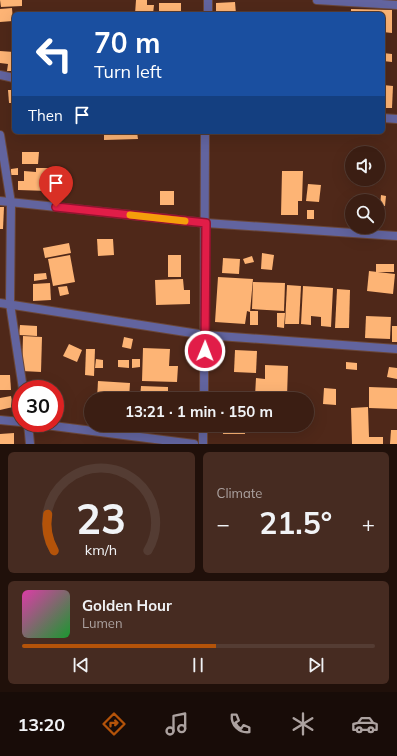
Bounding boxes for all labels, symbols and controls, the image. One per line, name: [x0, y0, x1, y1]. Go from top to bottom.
text: 70 m: [94, 25, 160, 60]
icon: left: [28, 28, 80, 80]
text: Turn left: [94, 60, 162, 83]
icon: arrive: [71, 104, 93, 126]
text: Then: [28, 106, 63, 125]
map controls: [345, 146, 385, 234]
button: sound: [345, 146, 385, 186]
pin: [39, 166, 73, 207]
icon: arrive: [45, 172, 67, 194]
button: search: [345, 194, 385, 234]
position arrow: [184, 330, 226, 372]
speed limit sign: 30: [12, 380, 64, 432]
text: 13:21 · 1 min · 150 m: [125, 402, 273, 421]
text: Climate: [217, 485, 262, 501]
text: 23: [76, 491, 126, 543]
text: 21.5°: [259, 504, 332, 542]
text: −: [217, 510, 230, 538]
text: +: [362, 510, 375, 538]
text: km/h: [85, 540, 117, 558]
text: Golden Hour: [82, 596, 172, 615]
text: Lumen: [82, 615, 123, 631]
icon: previous: [70, 654, 92, 676]
icon: pause: [187, 654, 209, 676]
icon: next: [305, 654, 327, 676]
icon: directions: [100, 710, 128, 738]
icon: music: [163, 710, 191, 738]
icon: phone: [226, 710, 254, 738]
icon: climate: [289, 710, 317, 738]
icon: car: [351, 710, 379, 738]
text: 13:20: [17, 713, 65, 736]

